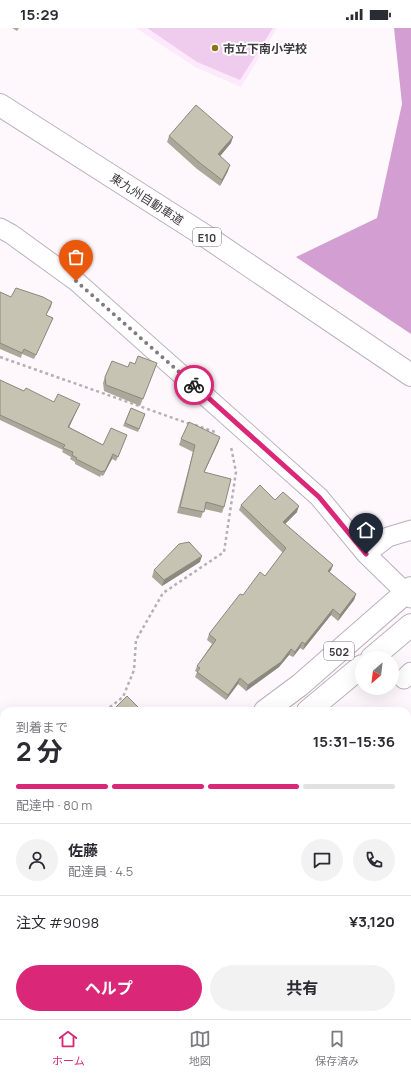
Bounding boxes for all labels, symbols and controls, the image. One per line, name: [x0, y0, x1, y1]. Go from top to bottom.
text: 15:29: [20, 4, 59, 25]
place label: 市立下南小学校: [223, 40, 307, 57]
marker: 市立下南小学校: [210, 43, 220, 53]
street label: 東九州自動車道: [107, 169, 187, 229]
road number: E10: [193, 228, 221, 246]
pin: [59, 240, 93, 281]
icon: bag: [65, 246, 87, 268]
courier: [174, 365, 214, 405]
icon: bike: [183, 374, 205, 396]
pin: [349, 513, 383, 554]
icon: home: [355, 519, 377, 541]
road number: 502: [324, 642, 354, 660]
north arrow: [355, 651, 399, 695]
map controls: [355, 651, 399, 695]
text: 到着まで: [16, 718, 68, 736]
text: 15:31–15:36: [313, 731, 395, 752]
text: 2 分: [16, 733, 63, 769]
text: 配達中 · 80 m: [16, 796, 92, 814]
button: person: [16, 839, 58, 881]
button: chat: [301, 839, 343, 881]
button: phone: [353, 839, 395, 881]
text: 佐藤: [68, 840, 98, 861]
text: 配達員 · 4.5: [68, 862, 133, 880]
text: ¥3,120: [349, 911, 395, 932]
text: 注文 #9098: [16, 912, 99, 933]
button: ヘルプ: [16, 965, 202, 1011]
button: 共有: [210, 965, 395, 1011]
tab: ホーム: [52, 1028, 85, 1068]
tab: 地図: [189, 1028, 211, 1068]
tab: 保存済み: [315, 1028, 359, 1068]

